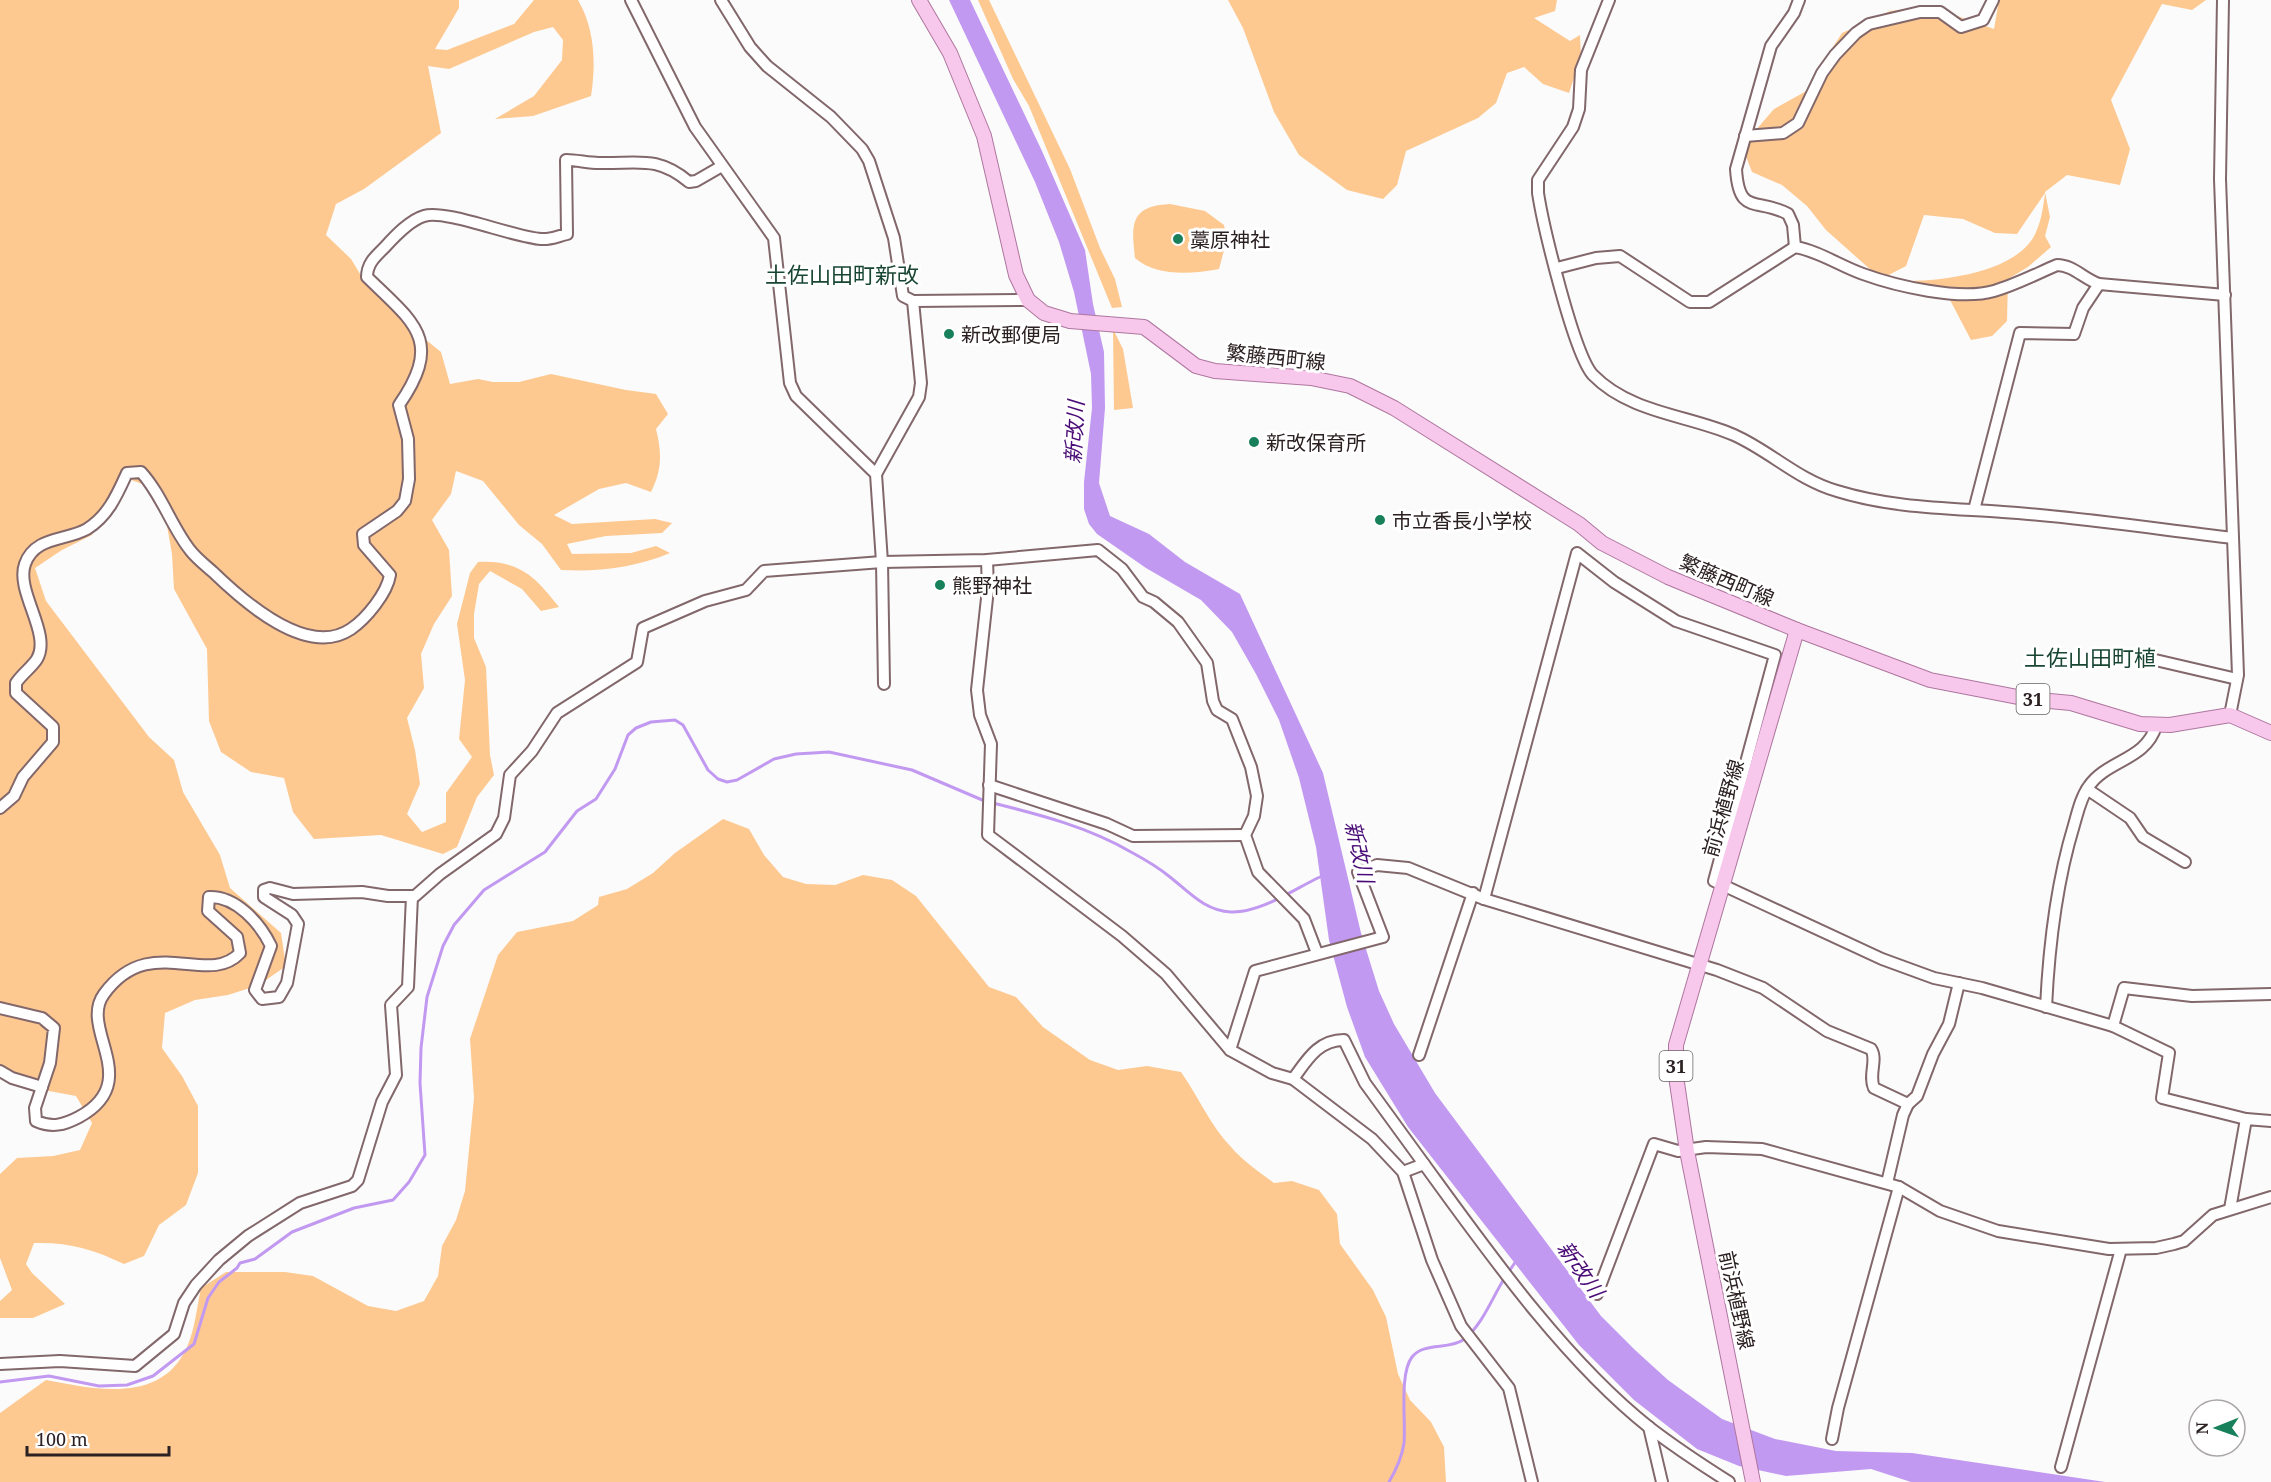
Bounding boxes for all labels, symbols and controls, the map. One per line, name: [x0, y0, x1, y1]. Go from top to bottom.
place label: 藁原神社: [1190, 226, 1270, 253]
marker: 藁原神社: [1171, 232, 1185, 246]
district label: 土佐山田町新改: [765, 259, 919, 289]
place label: 新改郵便局: [961, 321, 1061, 348]
marker: 新改郵便局: [942, 327, 956, 341]
street label: 繁藤西町線: [1225, 338, 1327, 376]
water label: 新改川: [1058, 398, 1090, 464]
place label: 新改保育所: [1266, 429, 1366, 456]
marker: 新改保育所: [1247, 435, 1261, 449]
place label: 市立香長小学校: [1392, 507, 1532, 534]
marker: 市立香長小学校: [1373, 513, 1387, 527]
street label: 繁藤西町線: [1676, 548, 1778, 612]
place label: 熊野神社: [952, 572, 1032, 599]
marker: 熊野神社: [933, 578, 947, 592]
district label: 土佐山田町植: [2024, 642, 2156, 672]
road number: 31: [2016, 684, 2050, 714]
street label: 前浜植野線: [1696, 756, 1750, 860]
water label: 新改川: [1339, 818, 1381, 888]
road number: 31: [1660, 1051, 1692, 1081]
water label: 新改川: [1551, 1235, 1612, 1304]
street label: 前浜植野線: [1713, 1248, 1761, 1352]
north arrow: [2187, 1398, 2247, 1458]
scale bar: [27, 1419, 170, 1457]
text: N: [2191, 1421, 2213, 1435]
text: 100 m: [36, 1427, 88, 1451]

